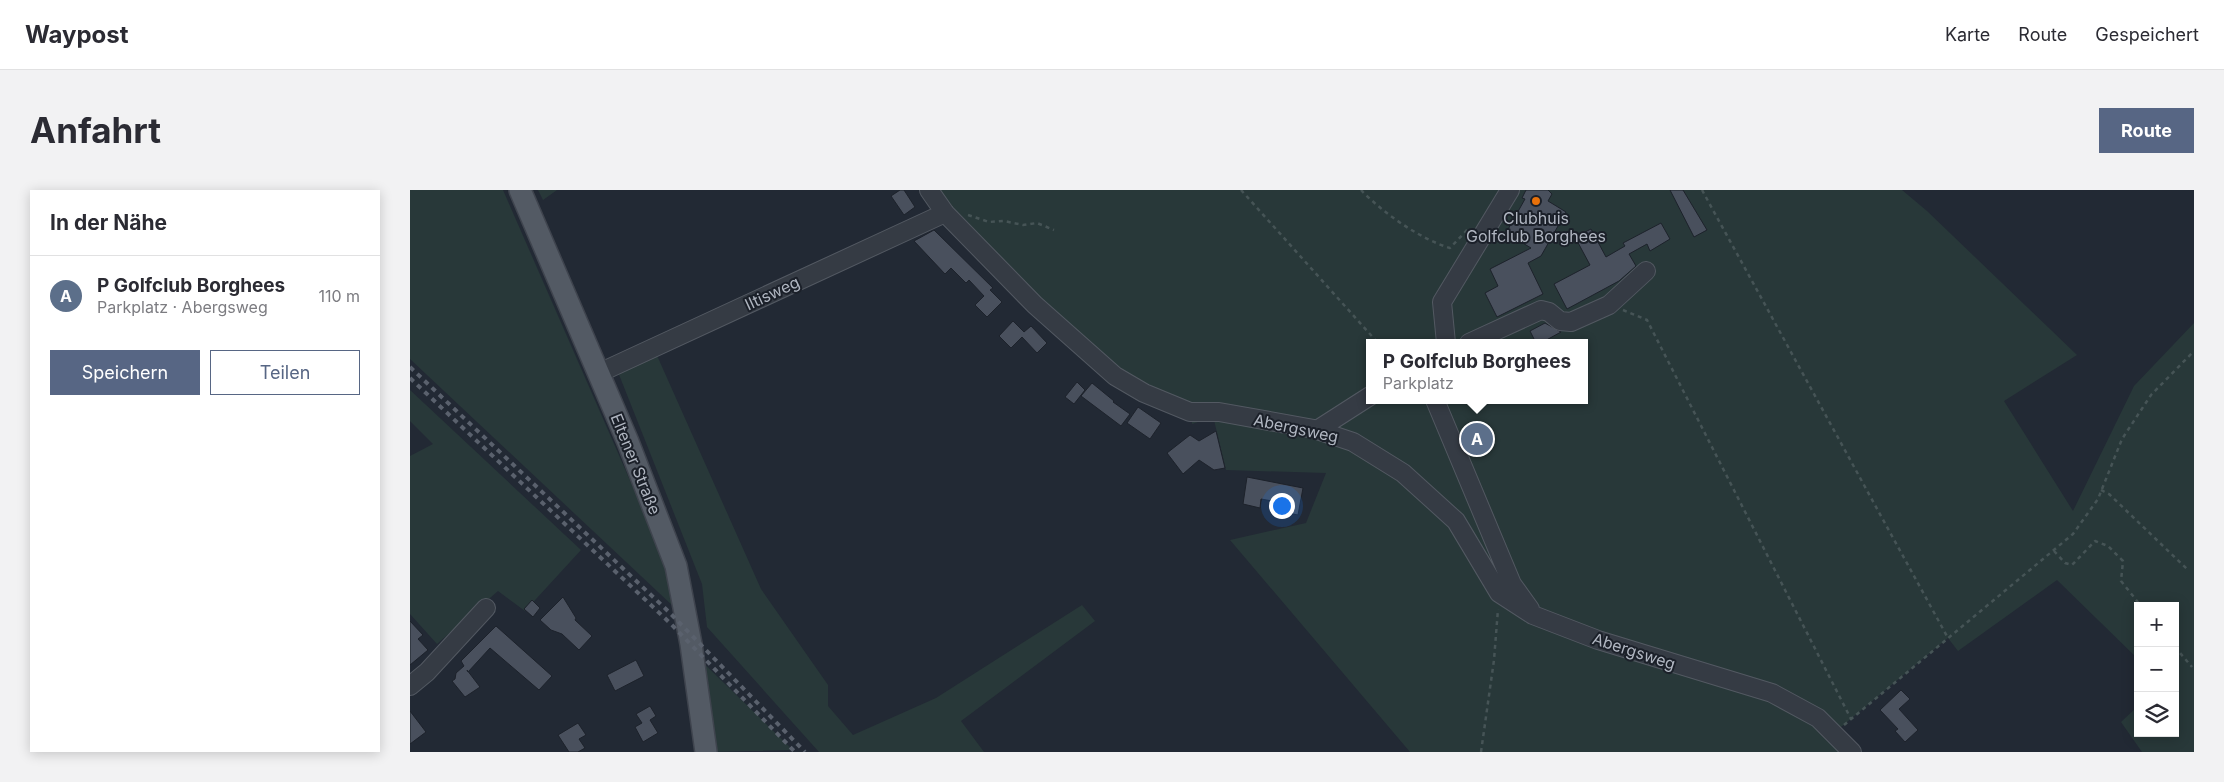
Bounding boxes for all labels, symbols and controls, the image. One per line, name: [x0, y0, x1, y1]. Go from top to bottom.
text: Waypost: [25, 20, 129, 49]
text: Karte: [1945, 24, 1990, 45]
text: Route: [2018, 24, 2067, 45]
text: Gespeichert: [2095, 24, 2199, 45]
button: Route: [2099, 108, 2194, 153]
text: Anfahrt: [30, 109, 161, 151]
marker: Clubhuis Golfclub Borghees: [1530, 195, 1542, 207]
place label: Clubhuis Golfclub Borghees: [1466, 208, 1606, 246]
text: In der Nähe: [50, 210, 167, 235]
street label: Iltisweg: [742, 272, 802, 314]
text: P Golfclub Borghees: [97, 274, 285, 297]
text: A: [60, 286, 72, 306]
text: 110 m: [318, 286, 360, 306]
text: Parkplatz · Abergsweg: [97, 297, 268, 317]
popup: [1366, 339, 1588, 404]
button: Speichern: [50, 350, 200, 395]
button: Teilen: [210, 350, 360, 395]
text: P Golfclub Borghees: [1383, 350, 1571, 373]
text: Parkplatz: [1383, 373, 1454, 393]
street label: Abergsweg: [1252, 409, 1340, 447]
street label: Eltener Straße: [607, 411, 665, 517]
pin: A: [1461, 420, 1493, 458]
your location: [1269, 493, 1295, 519]
map controls: [2134, 602, 2179, 737]
button: +: [2134, 602, 2179, 647]
street label: Abergsweg: [1590, 628, 1678, 674]
button: −: [2134, 647, 2179, 692]
button: layers: [2134, 692, 2179, 737]

